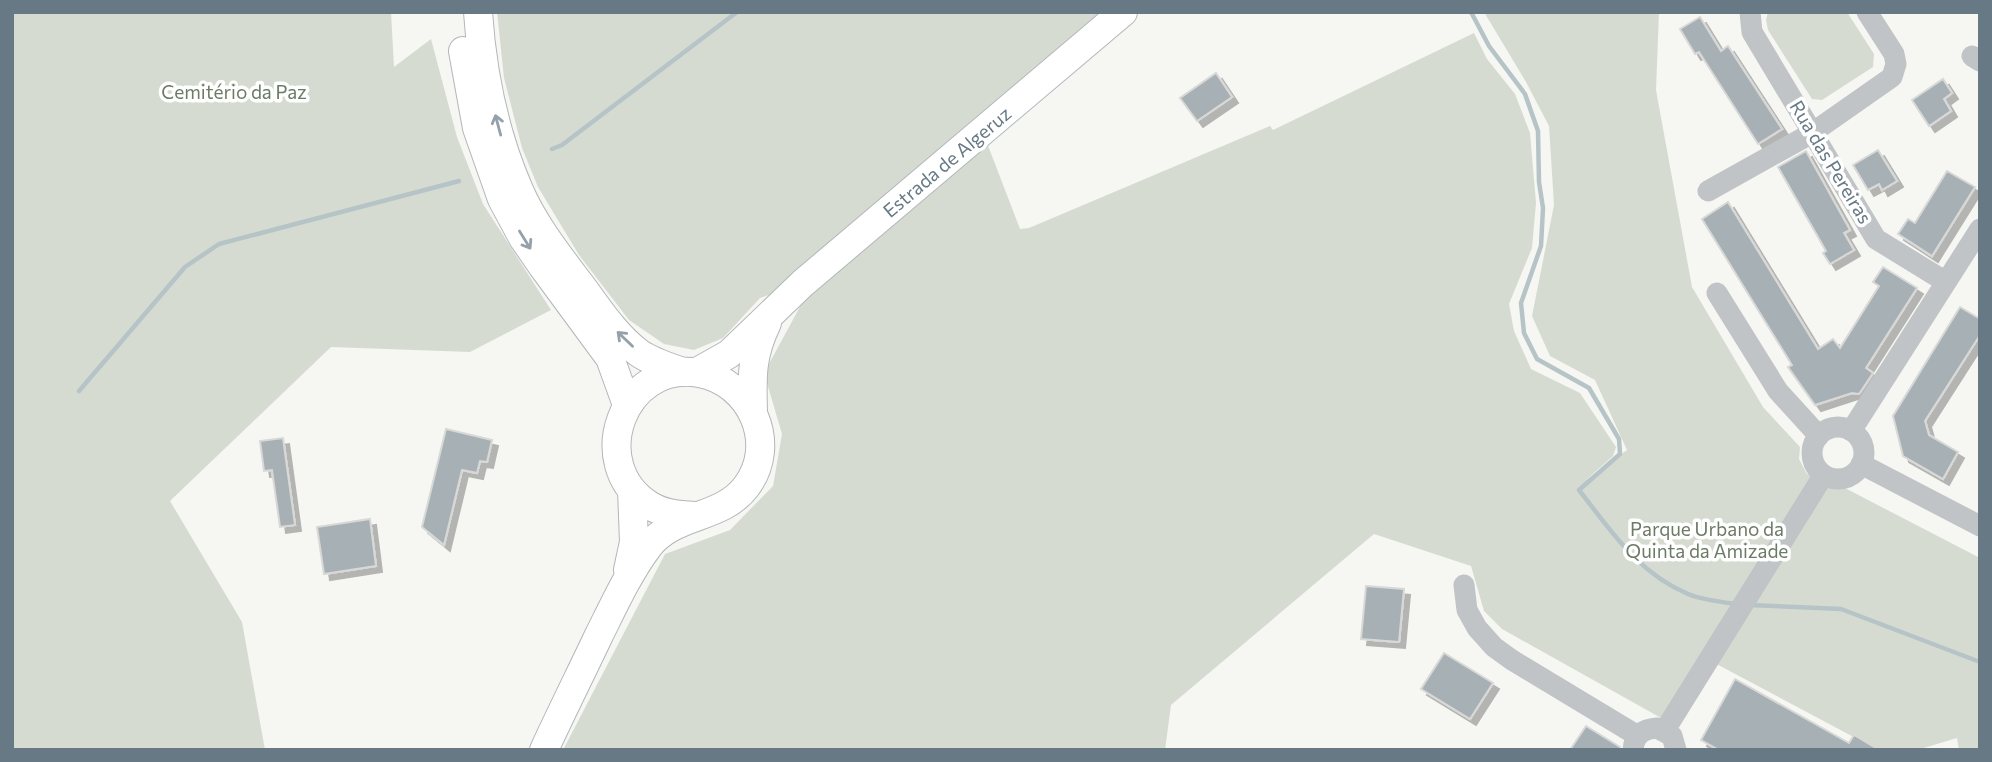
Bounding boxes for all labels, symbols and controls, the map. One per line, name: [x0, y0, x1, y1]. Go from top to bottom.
park label: Cemitério da Paz: [161, 80, 307, 103]
street label: Rua das Pereiras: [1786, 96, 1877, 228]
street label: Estrada de Algeruz: [878, 101, 1015, 222]
one-way arrow: [491, 114, 504, 137]
one-way arrow: [519, 230, 533, 250]
one-way arrow: [617, 331, 634, 348]
park label: Parque Urbano da Quinta da Amizade: [1626, 517, 1788, 562]

